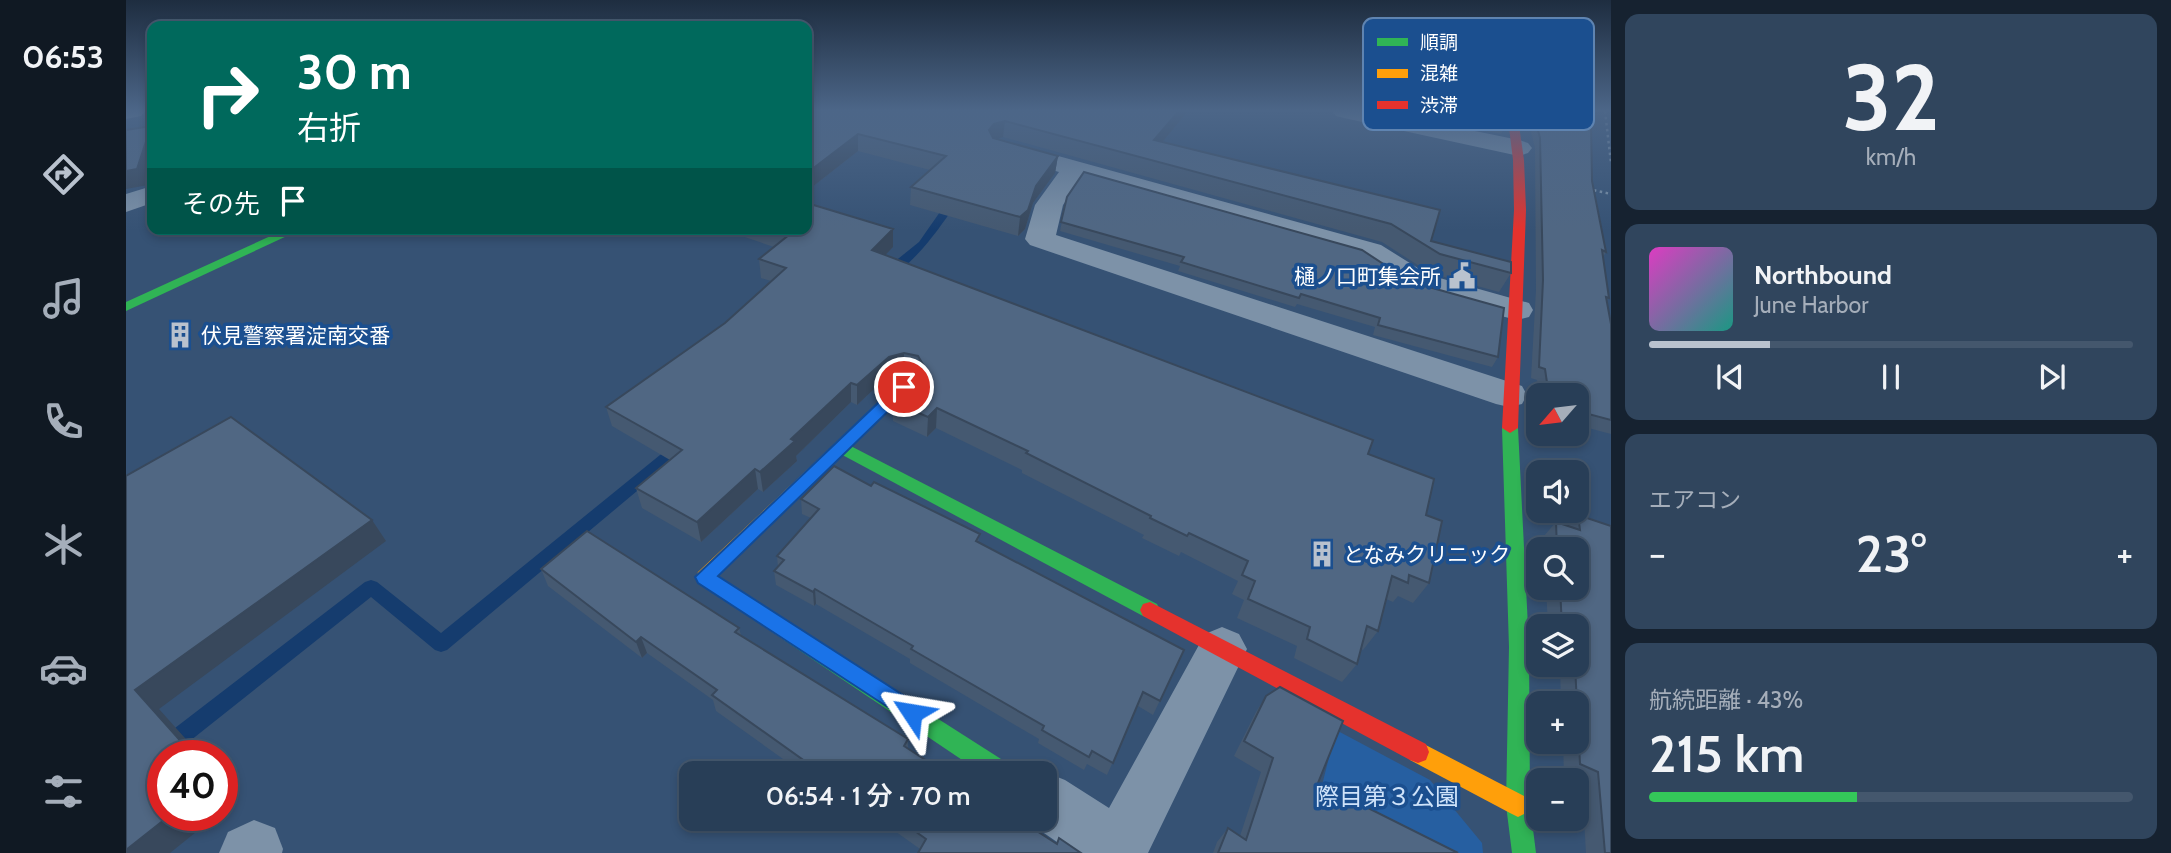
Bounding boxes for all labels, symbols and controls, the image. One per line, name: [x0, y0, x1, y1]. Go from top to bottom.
legend: [1363, 18, 1594, 130]
text: 順調: [1420, 31, 1458, 54]
text: 06:53: [22, 37, 104, 76]
text: 30 m: [297, 42, 412, 101]
text: 32: [1842, 42, 1940, 153]
icon: right: [182, 49, 273, 140]
text: 混雑: [1420, 62, 1458, 85]
text: 渋滞: [1420, 94, 1458, 117]
text: 右折: [297, 108, 361, 147]
text: km/h: [1866, 143, 1916, 171]
icon: directions: [39, 150, 88, 199]
icon: arrive: [274, 182, 312, 220]
text: その先: [182, 188, 260, 220]
text: Northbound: [1754, 259, 1892, 291]
public building icon: 樋ノ口町集会所: [1447, 261, 1477, 291]
place label: 樋ノ口町集会所: [1294, 264, 1441, 289]
icon: music: [39, 274, 88, 323]
text: June Harbor: [1754, 291, 1868, 319]
building icon: 伏見警察署淀南交番: [165, 320, 195, 350]
place label: 伏見警察署淀南交番: [201, 323, 390, 348]
pin: [874, 357, 934, 417]
icon: previous: [1711, 358, 1749, 396]
icon: pause: [1872, 358, 1910, 396]
icon: next: [2033, 358, 2071, 396]
icon: arrive: [885, 368, 923, 406]
north arrow: [1526, 383, 1589, 446]
map controls: [1526, 383, 1589, 831]
icon: phone: [39, 397, 88, 446]
button: sound: [1526, 460, 1589, 523]
text: エアコン: [1649, 486, 1741, 514]
icon: climate: [39, 520, 88, 569]
text: 23°: [1856, 522, 1926, 585]
text: −: [1649, 530, 1666, 577]
text: +: [2116, 530, 2133, 577]
button: search: [1526, 537, 1589, 600]
building icon: となみクリニック: [1307, 539, 1337, 569]
place label: となみクリニック: [1343, 542, 1510, 567]
button: layers: [1526, 614, 1589, 677]
icon: car: [39, 644, 88, 693]
position arrow: [875, 676, 949, 750]
text: 航続距離 · 43%: [1649, 686, 1803, 714]
button: +: [1526, 691, 1589, 754]
text: 215 km: [1649, 722, 1804, 785]
speed limit sign: 40: [147, 740, 238, 831]
icon: filters: [39, 767, 88, 816]
button: −: [1526, 768, 1589, 831]
text: 06:54 · 1 分 · 70 m: [766, 780, 970, 812]
park label: 際目第３公園: [1315, 782, 1459, 811]

